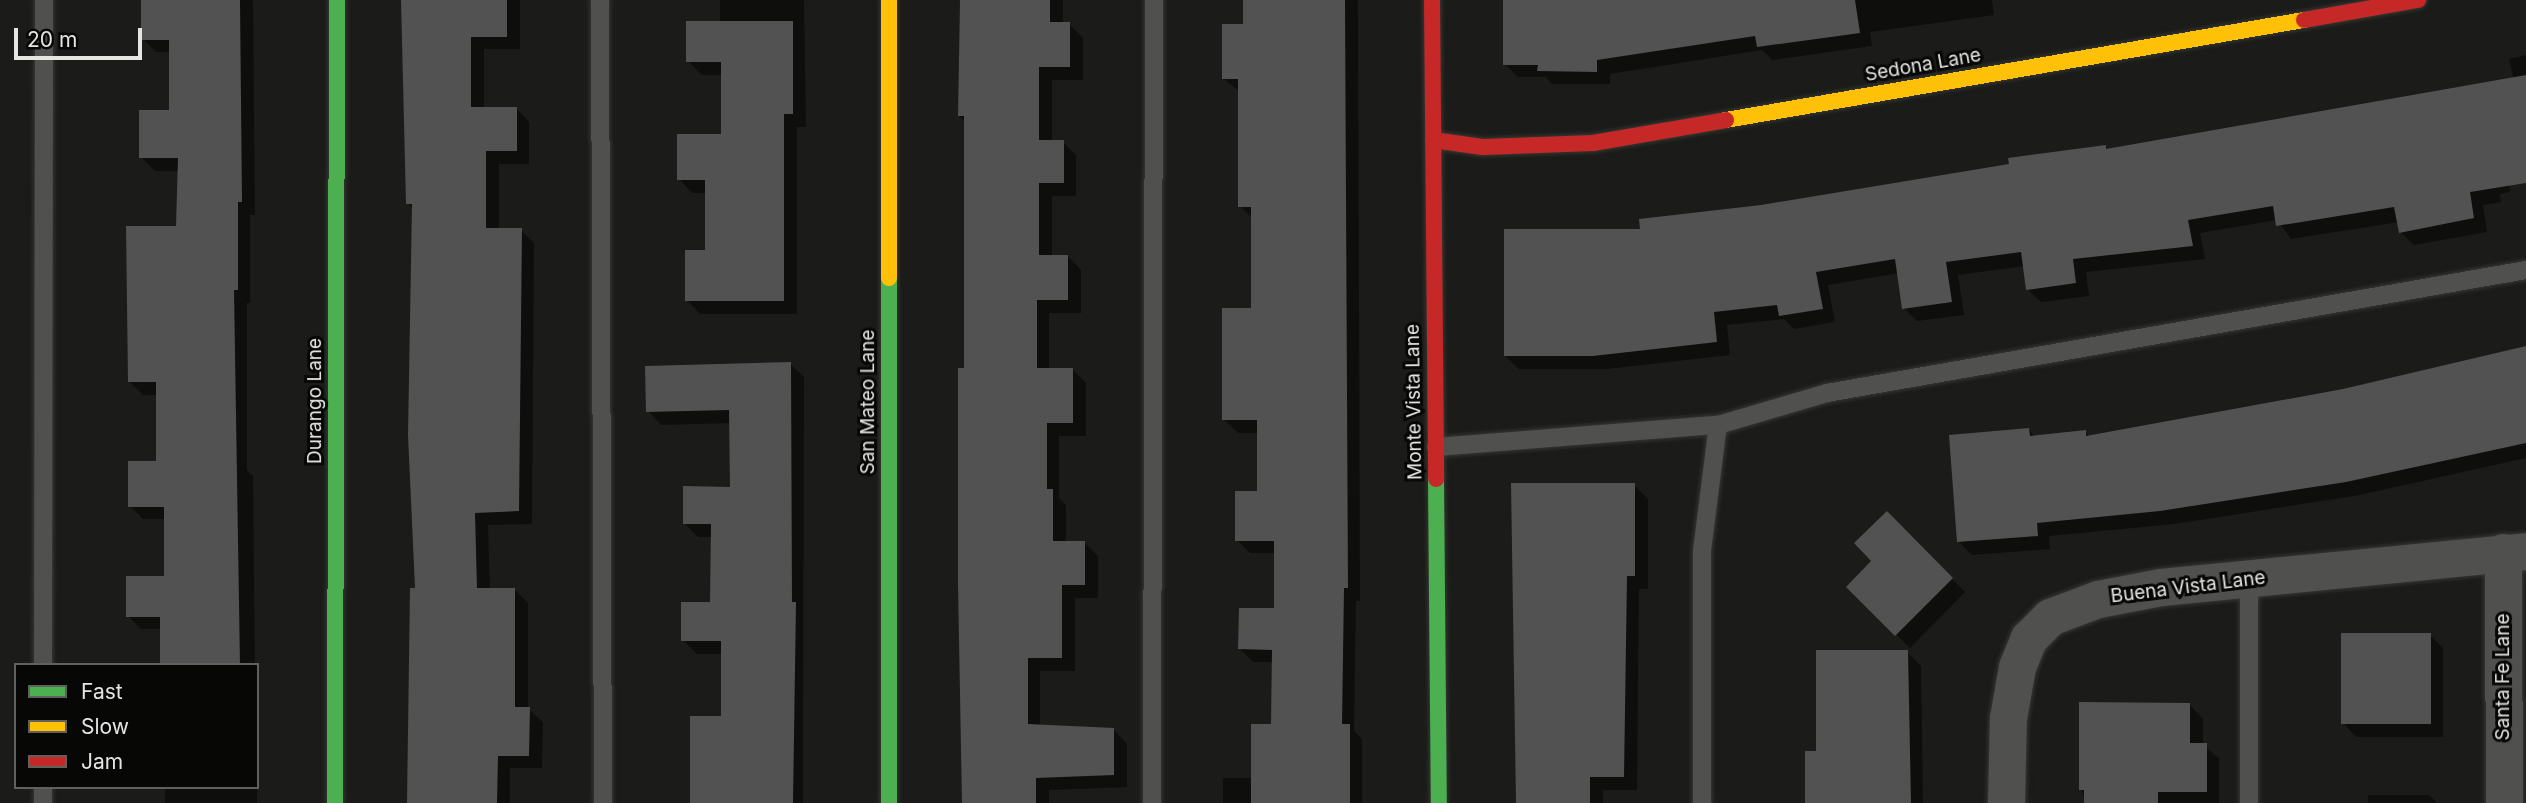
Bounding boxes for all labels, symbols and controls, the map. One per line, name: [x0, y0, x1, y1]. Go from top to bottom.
scale bar: [18, 14, 145, 58]
text: 20 m: [27, 27, 77, 52]
street label: Sedona Lane: [1863, 44, 1983, 86]
street label: Monte Vista Lane: [1401, 324, 1427, 480]
street label: San Mateo Lane: [857, 330, 879, 474]
street label: Durango Lane: [304, 338, 326, 464]
street label: Buena Vista Lane: [2109, 566, 2267, 608]
street label: Santa Fe Lane: [2492, 613, 2514, 741]
legend: [14, 663, 259, 789]
text: Fast: [81, 679, 123, 704]
text: Slow: [81, 714, 129, 739]
text: Jam: [81, 749, 123, 774]

